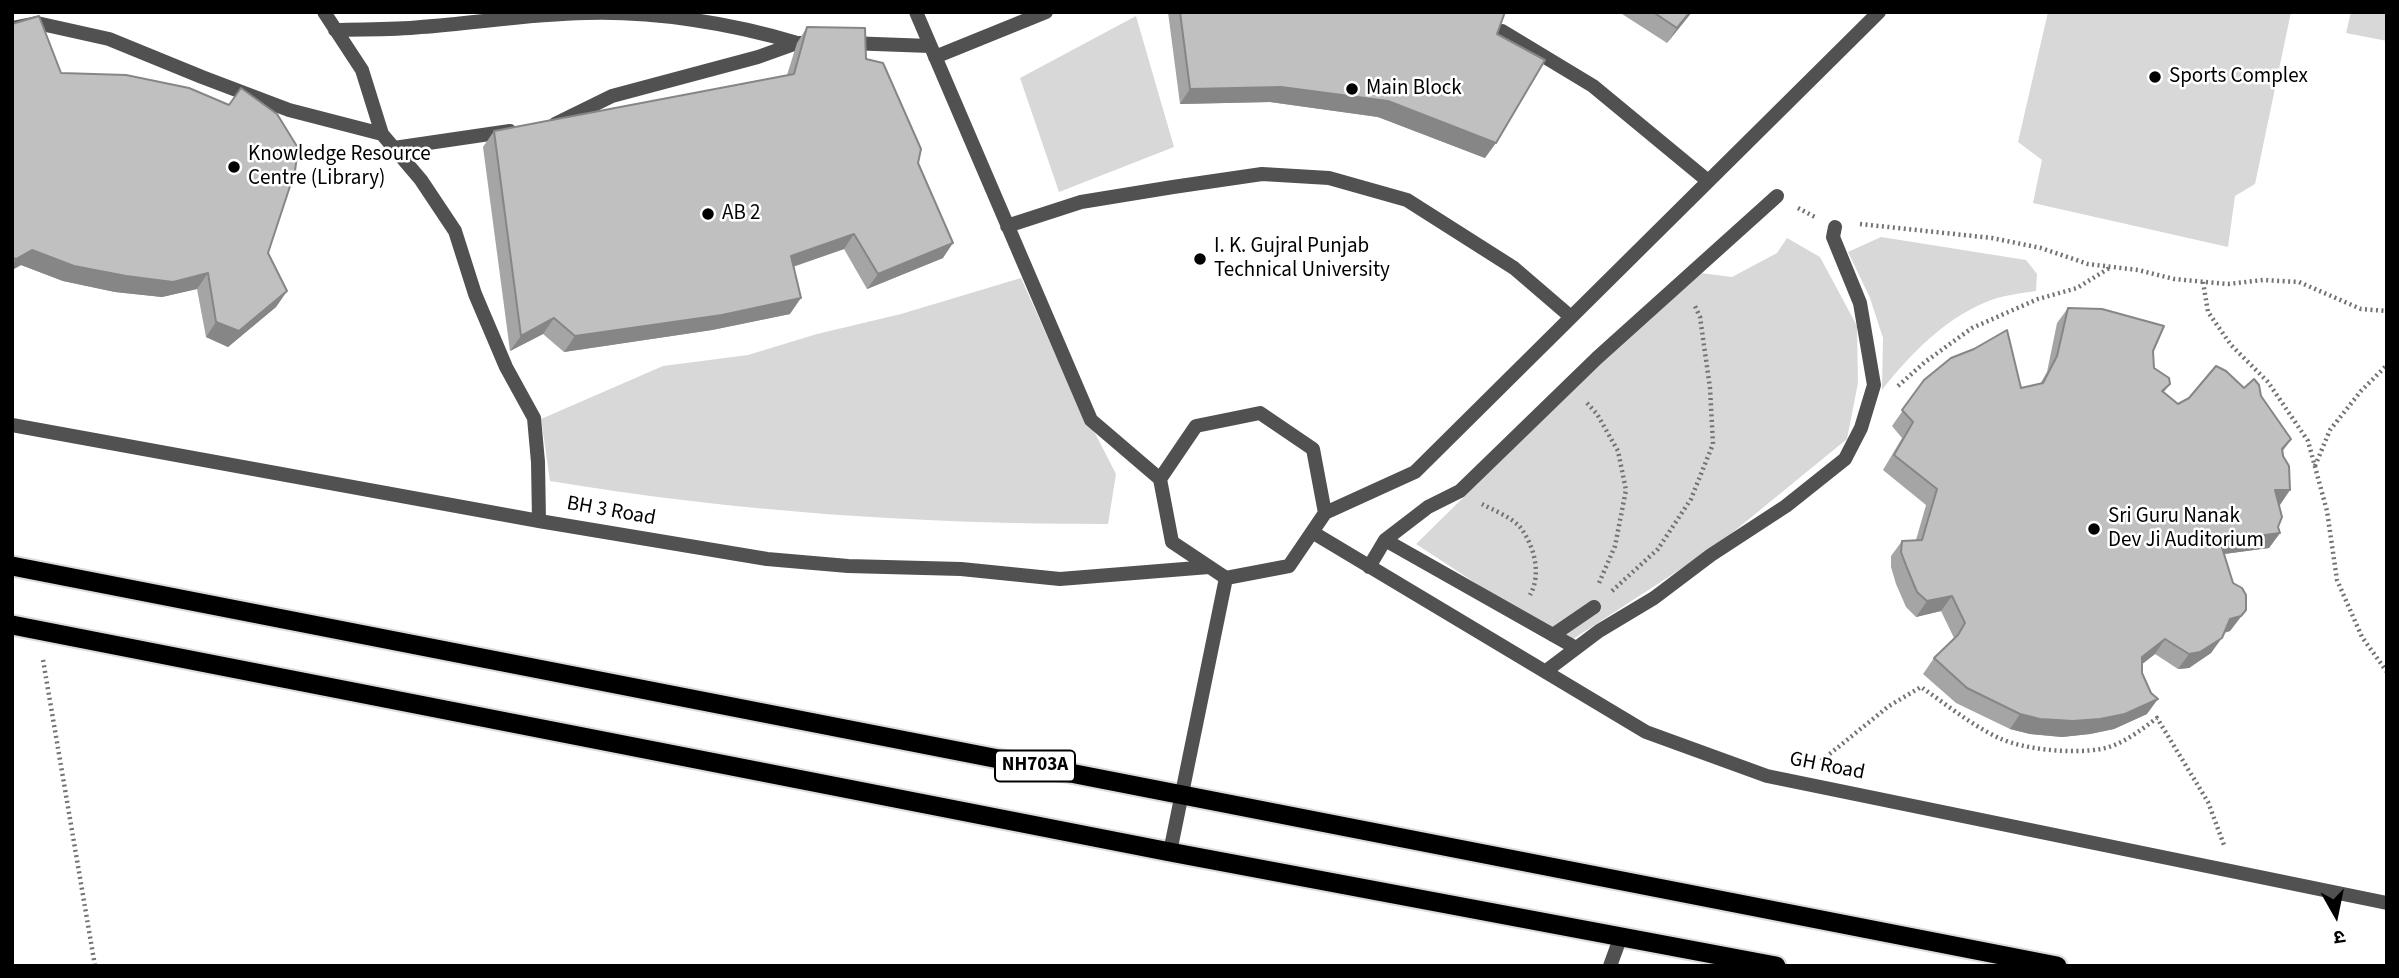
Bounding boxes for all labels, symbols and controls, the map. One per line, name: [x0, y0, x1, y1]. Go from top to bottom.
place label: Sports Complex: [2169, 64, 2308, 90]
marker: Sports Complex: [2147, 69, 2163, 85]
place label: Main Block: [1366, 76, 1462, 102]
marker: Main Block: [1344, 81, 1360, 97]
place label: Knowledge Resource Centre (Library): [248, 142, 431, 192]
marker: Knowledge Resource Centre (Library): [226, 159, 242, 175]
place label: AB 2: [722, 201, 760, 227]
marker: AB 2: [700, 206, 716, 222]
place label: I. K. Gujral Punjab Technical University: [1214, 234, 1390, 284]
marker: I. K. Gujral Punjab Technical University: [1192, 251, 1208, 267]
street label: BH 3 Road: [565, 492, 657, 532]
place label: Sri Guru Nanak Dev Ji Auditorium: [2108, 504, 2264, 554]
marker: Sri Guru Nanak Dev Ji Auditorium: [2086, 521, 2102, 537]
street label: GH Road: [1787, 747, 1867, 787]
road number: NH703A: [995, 750, 1075, 782]
north arrow: [2301, 880, 2371, 950]
text: उ: [2332, 922, 2347, 950]

